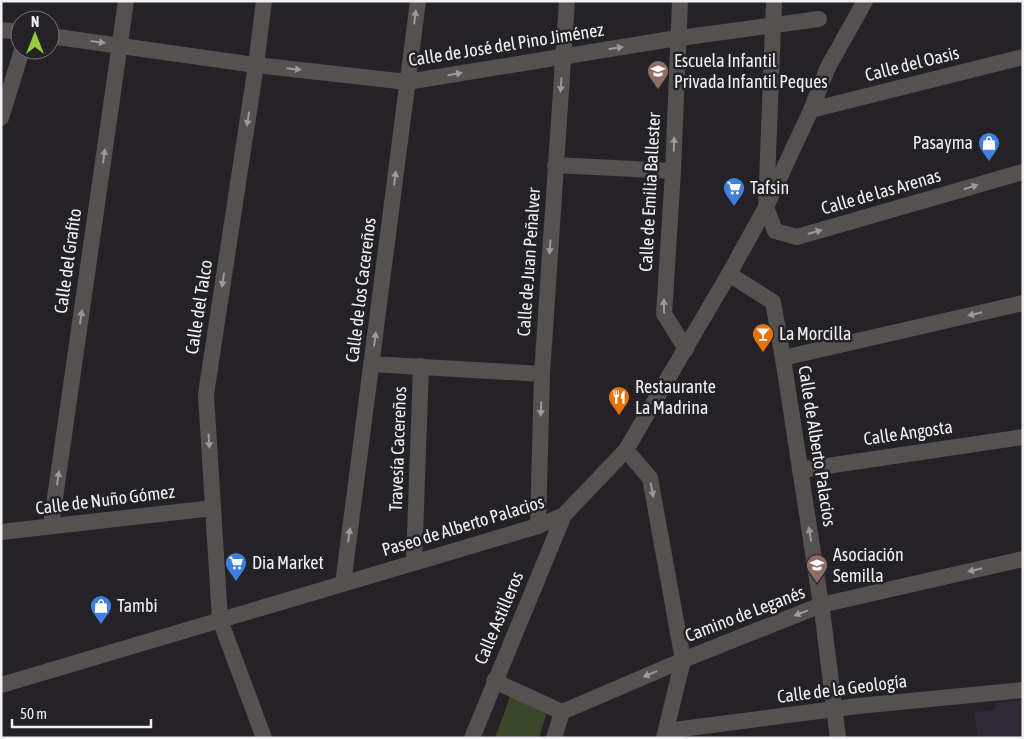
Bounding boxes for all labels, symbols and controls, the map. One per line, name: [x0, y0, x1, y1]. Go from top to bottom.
one-way arrow: [412, 9, 420, 25]
north arrow: [10, 10, 60, 60]
text: N: [31, 14, 39, 30]
street label: Calle de José del Pino Jiménez: [407, 19, 606, 70]
one-way arrow: [91, 39, 107, 47]
street label: Calle del Oasis: [863, 42, 961, 85]
one-way arrow: [608, 44, 624, 52]
place label: Escuela Infantil Privada Infantil Peques: [674, 50, 828, 92]
school or university icon: Escuela Infantil Privada Infantil Peques: [646, 59, 670, 90]
one-way arrow: [286, 65, 302, 73]
one-way arrow: [448, 70, 464, 78]
one-way arrow: [556, 77, 564, 93]
one-way arrow: [244, 111, 252, 127]
street label: Calle de Emilia Ballester: [635, 111, 664, 272]
shop icon: Pasayma: [977, 131, 1001, 162]
place label: Pasayma: [913, 132, 973, 153]
one-way arrow: [670, 136, 678, 152]
one-way arrow: [100, 148, 108, 164]
street label: Calle de las Arenas: [819, 164, 943, 219]
one-way arrow: [391, 170, 399, 186]
supermarket icon: Tafsin: [722, 176, 746, 207]
place label: Tafsin: [750, 177, 789, 198]
one-way arrow: [963, 183, 978, 191]
street label: Calle de Juan Peñalver: [513, 186, 544, 337]
street label: Calle del Grafito: [50, 207, 85, 315]
street label: Calle de los Cacereños: [341, 216, 380, 364]
one-way arrow: [807, 228, 822, 236]
one-way arrow: [546, 239, 554, 255]
street label: Calle del Talco: [181, 258, 216, 356]
one-way arrow: [219, 272, 227, 288]
one-way arrow: [661, 298, 669, 314]
one-way arrow: [77, 309, 85, 325]
one-way arrow: [968, 310, 983, 318]
bar icon: La Morcilla: [751, 322, 775, 353]
place label: La Morcilla: [779, 323, 851, 344]
one-way arrow: [371, 331, 379, 347]
street label: Calle de Alberto Palacios: [794, 364, 841, 528]
place label: Restaurante La Madrina: [635, 376, 716, 418]
restaurant icon: Restaurante La Madrina: [607, 385, 631, 416]
street label: Travesía Cacereños: [385, 386, 410, 512]
one-way arrow: [537, 401, 545, 417]
street label: Calle Angosta: [862, 416, 954, 449]
one-way arrow: [205, 433, 213, 449]
one-way arrow: [54, 469, 62, 485]
street label: Calle de Nuño Gómez: [34, 480, 176, 518]
one-way arrow: [649, 482, 657, 498]
street label: Paseo de Alberto Palacios: [379, 491, 546, 560]
one-way arrow: [806, 525, 814, 541]
one-way arrow: [345, 527, 353, 543]
place label: Asociación Semilla: [833, 544, 904, 586]
supermarket icon: Dia Market: [224, 551, 248, 582]
place label: Dia Market: [252, 552, 324, 573]
school or university icon: Asociación Semilla: [805, 553, 829, 584]
one-way arrow: [967, 566, 983, 574]
street label: Calle Astilleros: [470, 568, 527, 667]
street label: Camino de Leganés: [682, 581, 808, 646]
shop icon: Tambi: [89, 594, 113, 625]
place label: Tambi: [117, 595, 158, 616]
one-way arrow: [793, 609, 808, 617]
one-way arrow: [643, 670, 657, 678]
street label: Calle de la Geología: [776, 670, 908, 707]
scale bar: [12, 696, 151, 728]
text: 50 m: [20, 705, 47, 722]

